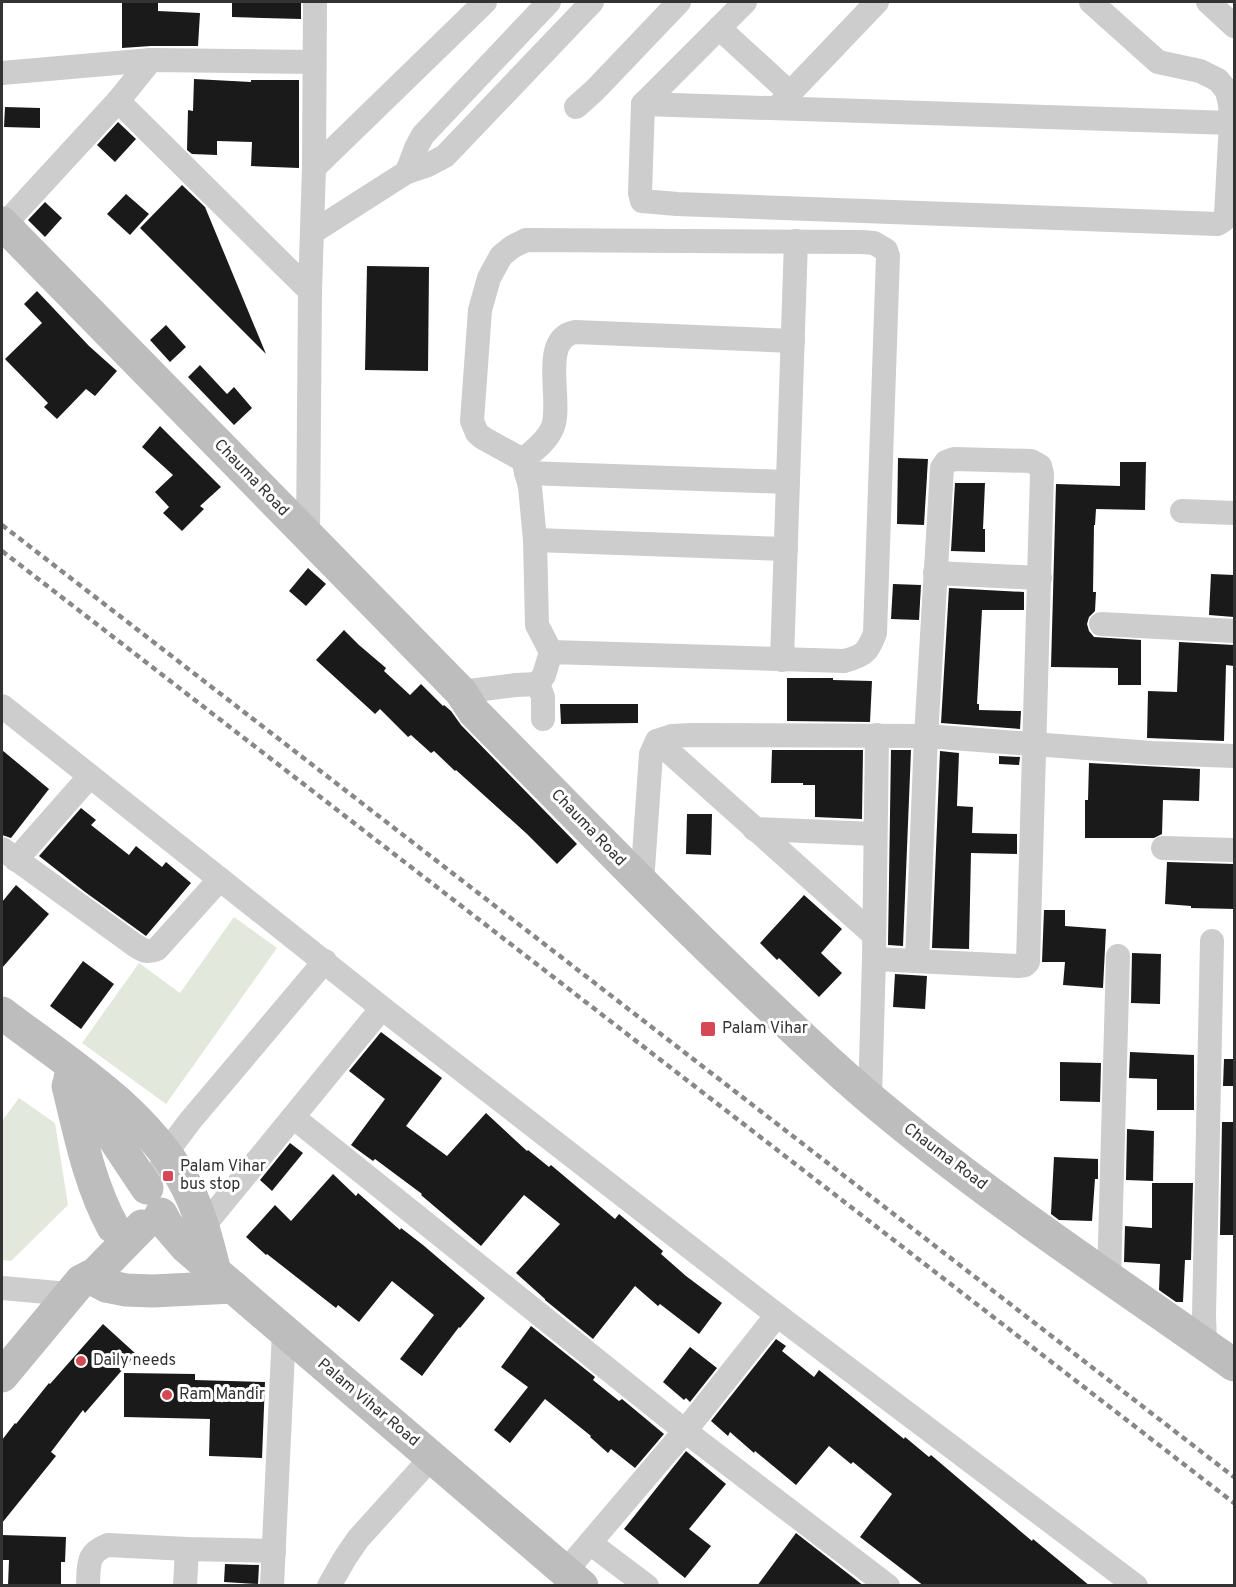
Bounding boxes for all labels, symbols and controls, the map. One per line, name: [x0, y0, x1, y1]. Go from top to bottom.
street label: Chauma Road: [209, 435, 293, 521]
street label: Chauma Road: [546, 785, 630, 871]
place label: Palam Vihar: [722, 1019, 808, 1039]
marker: Palam Vihar: [699, 1020, 717, 1038]
street label: Chauma Road: [899, 1119, 991, 1195]
place label: Palam Vihar bus stop: [180, 1157, 266, 1195]
marker: Palam Vihar bus stop: [161, 1169, 175, 1183]
place label: Daily needs: [93, 1351, 176, 1371]
marker: Daily needs: [74, 1354, 88, 1368]
street label: Palam Vihar Road: [313, 1355, 423, 1451]
place label: Ram Mandir: [179, 1385, 265, 1405]
marker: Ram Mandir: [160, 1388, 174, 1402]

